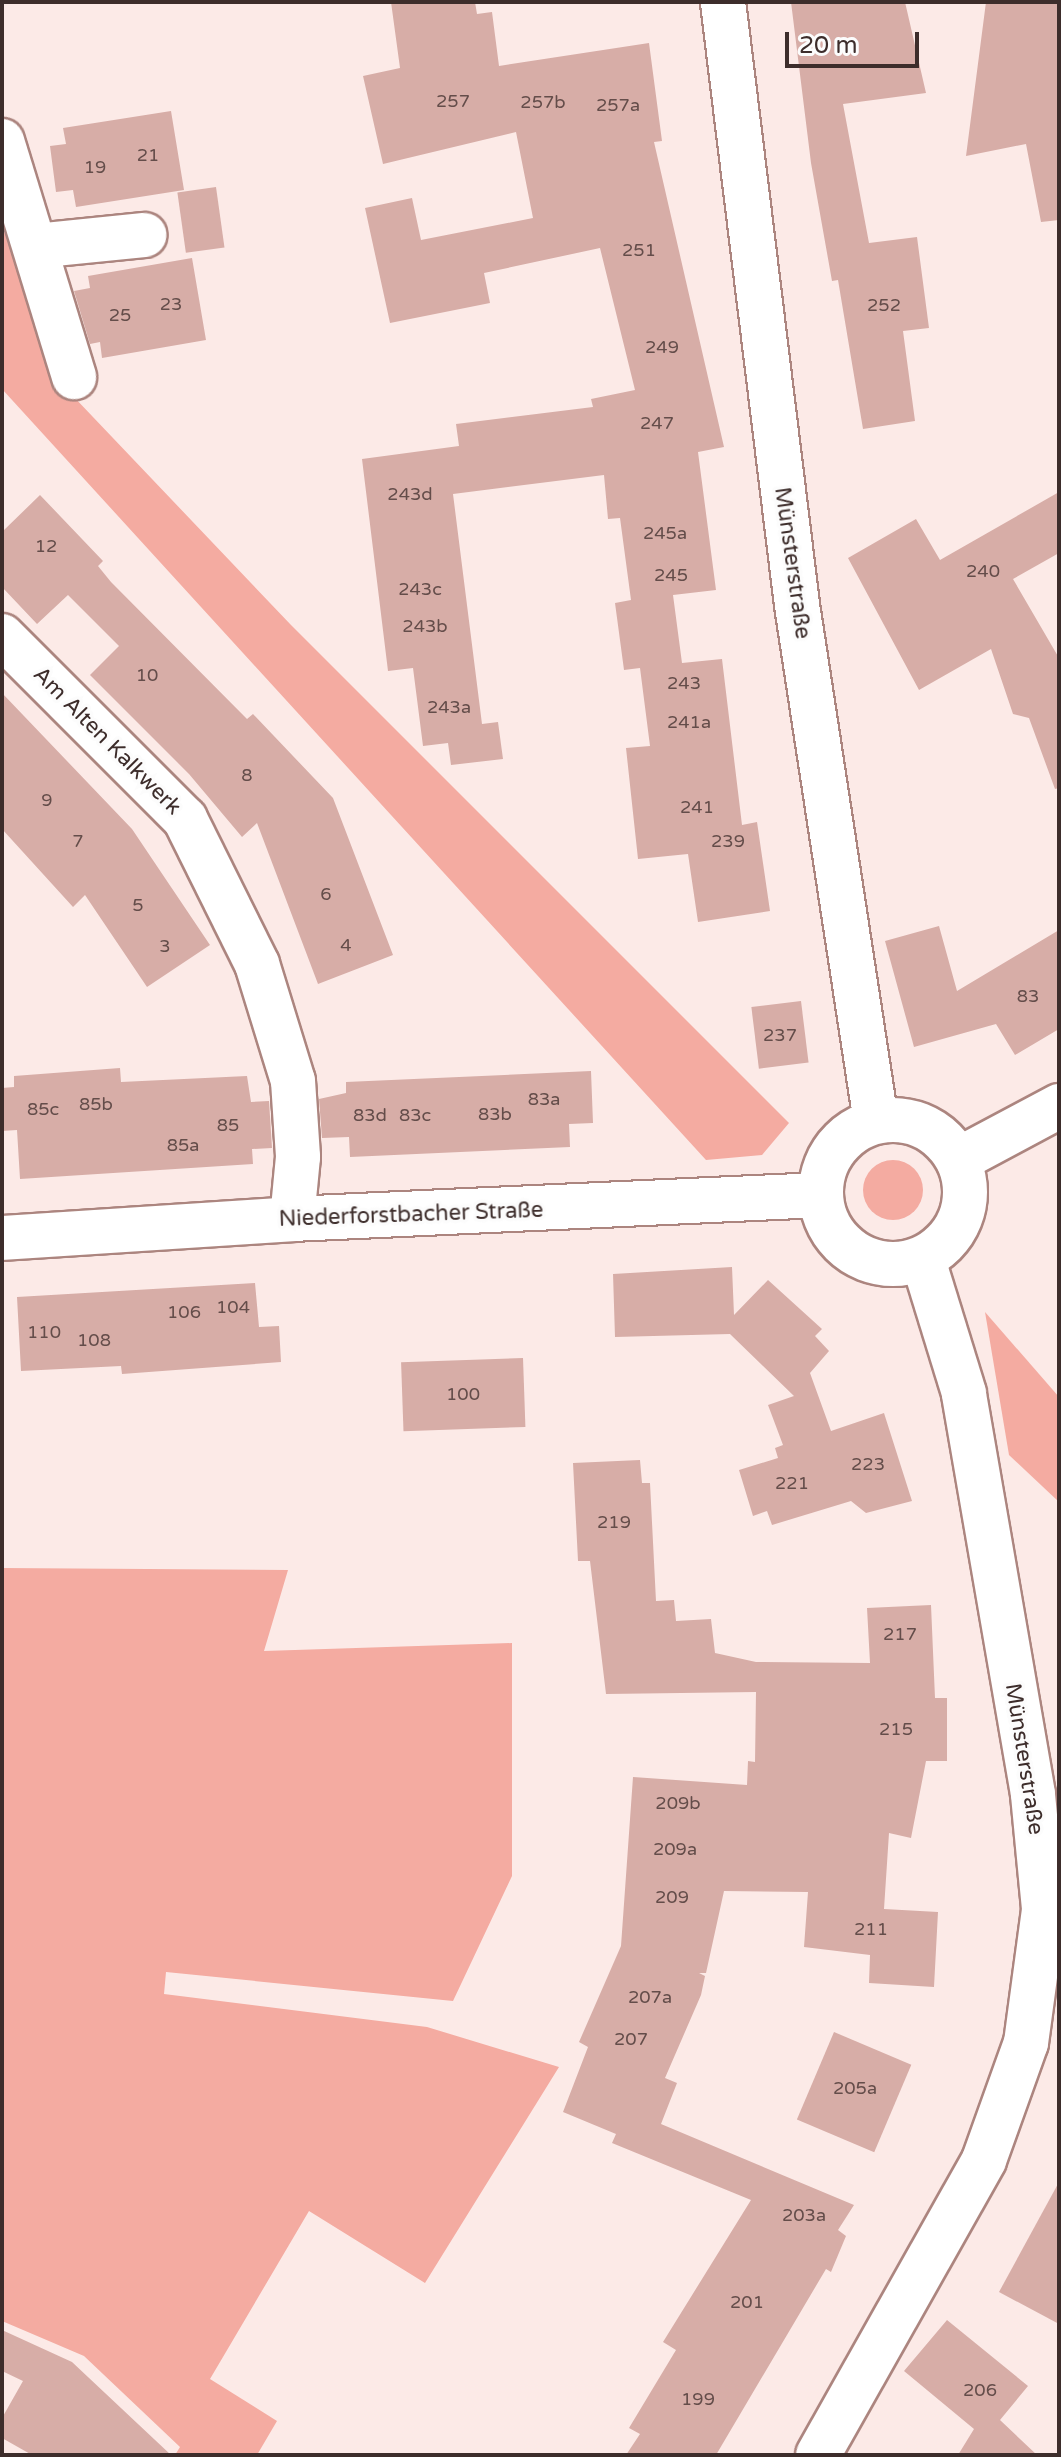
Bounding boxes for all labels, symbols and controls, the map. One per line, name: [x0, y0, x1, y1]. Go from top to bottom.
scale bar: [789, 16, 923, 66]
text: 20 m: [799, 31, 857, 60]
house number: 257: [436, 90, 470, 112]
house number: 257b: [520, 91, 566, 113]
house number: 257a: [596, 94, 640, 116]
house number: 21: [137, 144, 159, 166]
house number: 19: [84, 156, 106, 178]
house number: 251: [622, 239, 656, 261]
house number: 23: [160, 293, 182, 315]
house number: 252: [867, 294, 901, 316]
house number: 25: [109, 304, 131, 326]
house number: 249: [645, 336, 679, 358]
house number: 247: [640, 412, 674, 434]
house number: 243d: [387, 483, 433, 505]
street label: Münsterstraße: [768, 485, 816, 641]
house number: 245a: [643, 522, 687, 544]
house number: 12: [35, 535, 57, 557]
house number: 240: [966, 560, 1000, 582]
house number: 245: [654, 564, 688, 586]
house number: 243c: [398, 578, 442, 600]
house number: 243b: [402, 615, 448, 637]
street label: Am Alten Kalkwerk: [27, 661, 187, 821]
house number: 10: [136, 664, 158, 686]
house number: 243: [667, 672, 701, 694]
house number: 243a: [427, 696, 471, 718]
house number: 241a: [667, 711, 711, 733]
house number: 8: [241, 764, 253, 786]
house number: 9: [41, 789, 53, 811]
house number: 241: [680, 796, 714, 818]
house number: 7: [72, 830, 84, 852]
house number: 239: [711, 830, 745, 852]
house number: 6: [320, 883, 332, 905]
house number: 5: [132, 894, 144, 916]
house number: 4: [340, 934, 352, 956]
house number: 3: [159, 935, 171, 957]
house number: 83: [1017, 985, 1039, 1007]
house number: 237: [763, 1024, 797, 1046]
house number: 83a: [528, 1088, 560, 1110]
house number: 85b: [79, 1093, 113, 1115]
house number: 85c: [27, 1098, 59, 1120]
house number: 83b: [478, 1103, 512, 1125]
house number: 83d: [353, 1104, 387, 1126]
house number: 83c: [399, 1104, 431, 1126]
house number: 85: [217, 1114, 239, 1136]
house number: 85a: [167, 1134, 199, 1156]
street label: Niederforstbacher Straße: [278, 1197, 544, 1233]
house number: 104: [216, 1296, 250, 1318]
house number: 106: [167, 1301, 201, 1323]
house number: 110: [27, 1321, 61, 1343]
house number: 108: [77, 1329, 111, 1351]
house number: 100: [446, 1383, 480, 1405]
house number: 223: [851, 1453, 885, 1475]
house number: 221: [775, 1472, 809, 1494]
house number: 219: [597, 1511, 631, 1533]
house number: 217: [883, 1623, 917, 1645]
street label: Münsterstraße: [999, 1681, 1049, 1837]
house number: 215: [879, 1718, 913, 1740]
house number: 209b: [655, 1792, 701, 1814]
house number: 209a: [653, 1838, 697, 1860]
house number: 209: [655, 1886, 689, 1908]
house number: 211: [854, 1918, 888, 1940]
house number: 207a: [628, 1986, 672, 2008]
house number: 207: [614, 2028, 648, 2050]
house number: 205a: [833, 2077, 877, 2099]
house number: 203a: [782, 2204, 826, 2226]
house number: 201: [730, 2291, 764, 2313]
house number: 206: [963, 2379, 997, 2401]
house number: 199: [681, 2388, 715, 2410]

